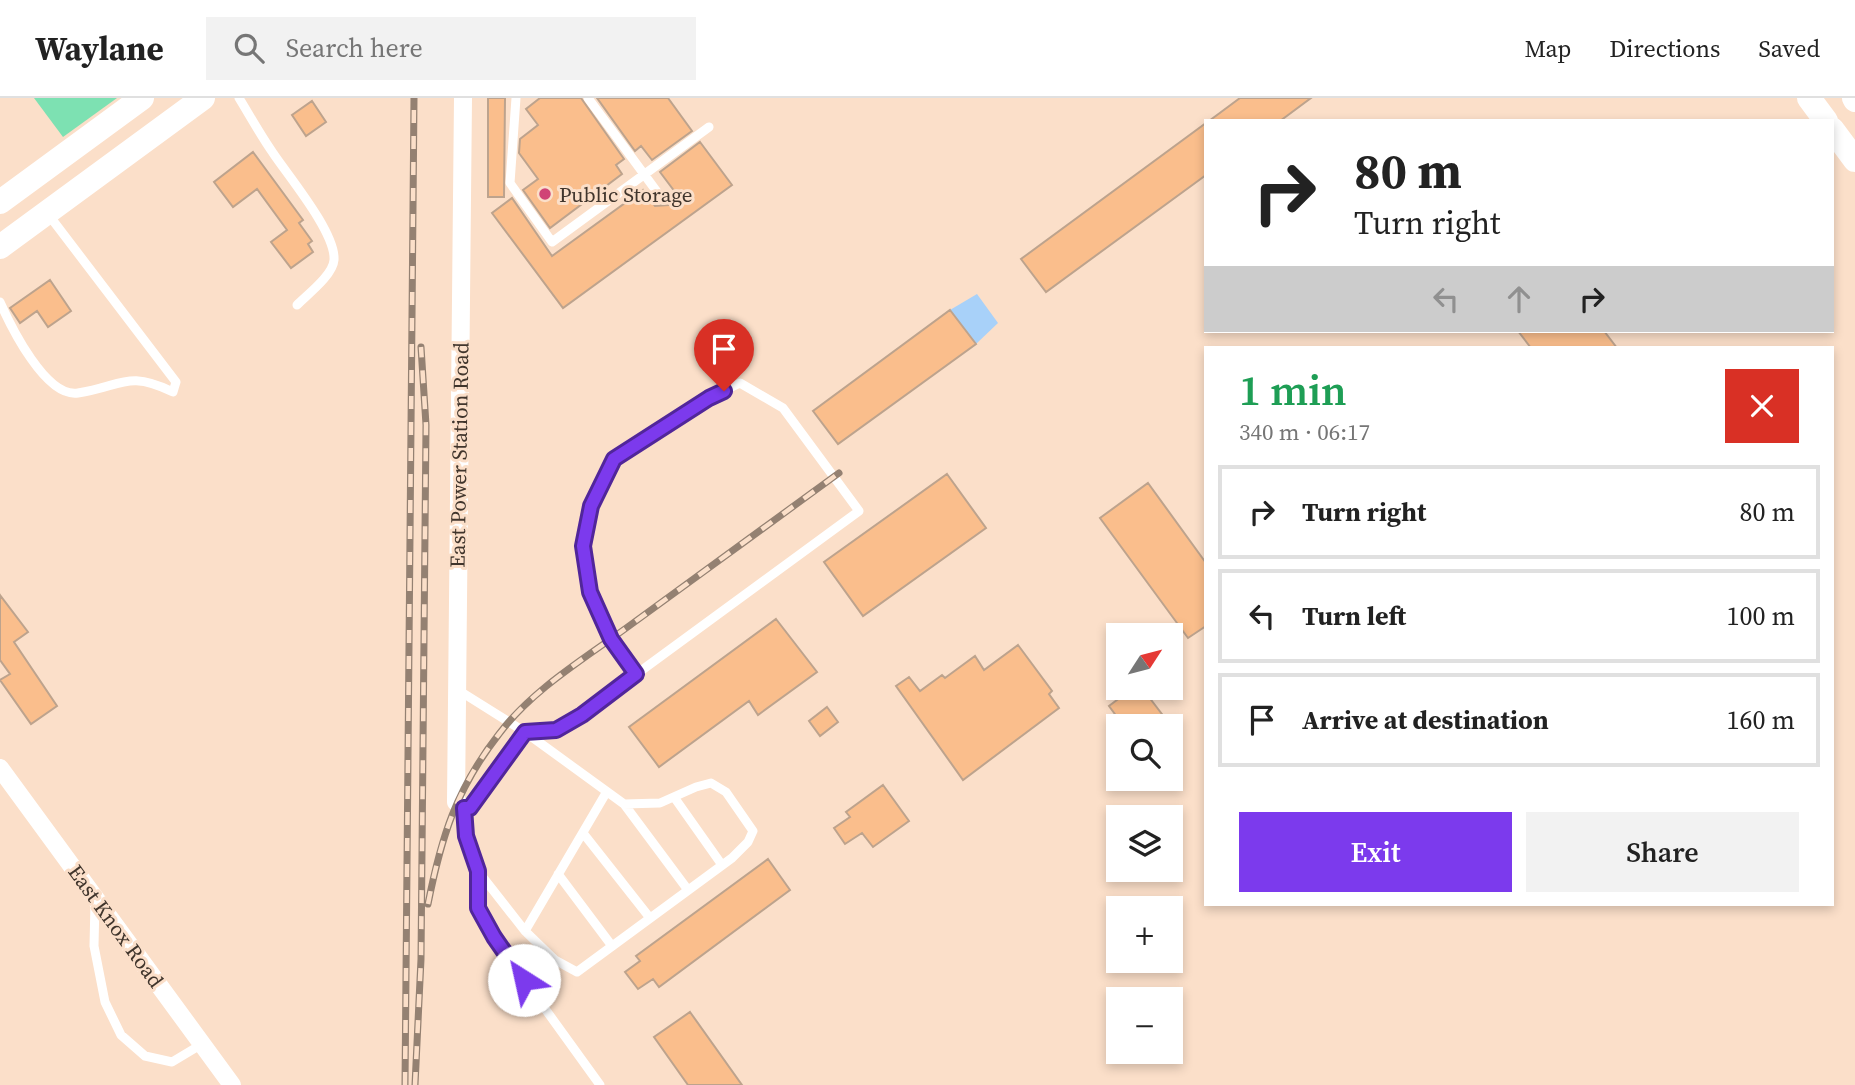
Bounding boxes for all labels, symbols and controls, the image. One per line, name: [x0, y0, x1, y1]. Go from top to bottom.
search box: [206, 17, 696, 80]
text: Waylane: [35, 26, 164, 71]
icon: search: [230, 29, 268, 67]
text: Search here: [286, 30, 423, 66]
text: Map: [1524, 32, 1571, 65]
text: Directions: [1609, 32, 1720, 65]
text: Saved: [1758, 32, 1820, 65]
text: 80 m: [1354, 137, 1462, 204]
icon: right: [1239, 147, 1330, 238]
place label: Public Storage: [559, 180, 693, 209]
marker: Public Storage: [537, 186, 553, 202]
text: Turn right: [1354, 201, 1500, 245]
icon: left: [1427, 280, 1465, 318]
icon: ahead: [1500, 280, 1538, 318]
icon: right: [1573, 280, 1611, 318]
pin: [694, 319, 754, 391]
icon: arrive: [705, 330, 743, 368]
street label: East Power Station Road: [443, 342, 475, 568]
text: 1 min: [1239, 361, 1347, 419]
button: close: [1725, 369, 1799, 443]
text: 340 m · 06:17: [1239, 416, 1370, 448]
icon: right: [1243, 493, 1281, 531]
text: Turn right: [1302, 494, 1426, 530]
text: 80 m: [1740, 494, 1795, 530]
icon: left: [1243, 597, 1281, 635]
text: Turn left: [1302, 598, 1406, 634]
text: 100 m: [1727, 598, 1795, 634]
north arrow: [1106, 623, 1183, 700]
map controls: [1106, 623, 1183, 1064]
icon: arrive: [1243, 701, 1281, 739]
text: Arrive at destination: [1302, 702, 1549, 738]
text: 160 m: [1727, 702, 1795, 738]
button: search: [1106, 714, 1183, 791]
button: layers: [1106, 805, 1183, 882]
button: Exit: [1239, 812, 1512, 892]
button: Share: [1526, 812, 1799, 892]
street label: East Knox Road: [61, 859, 171, 993]
button: +: [1106, 896, 1183, 973]
position arrow: [487, 943, 561, 1017]
button: −: [1106, 987, 1183, 1064]

